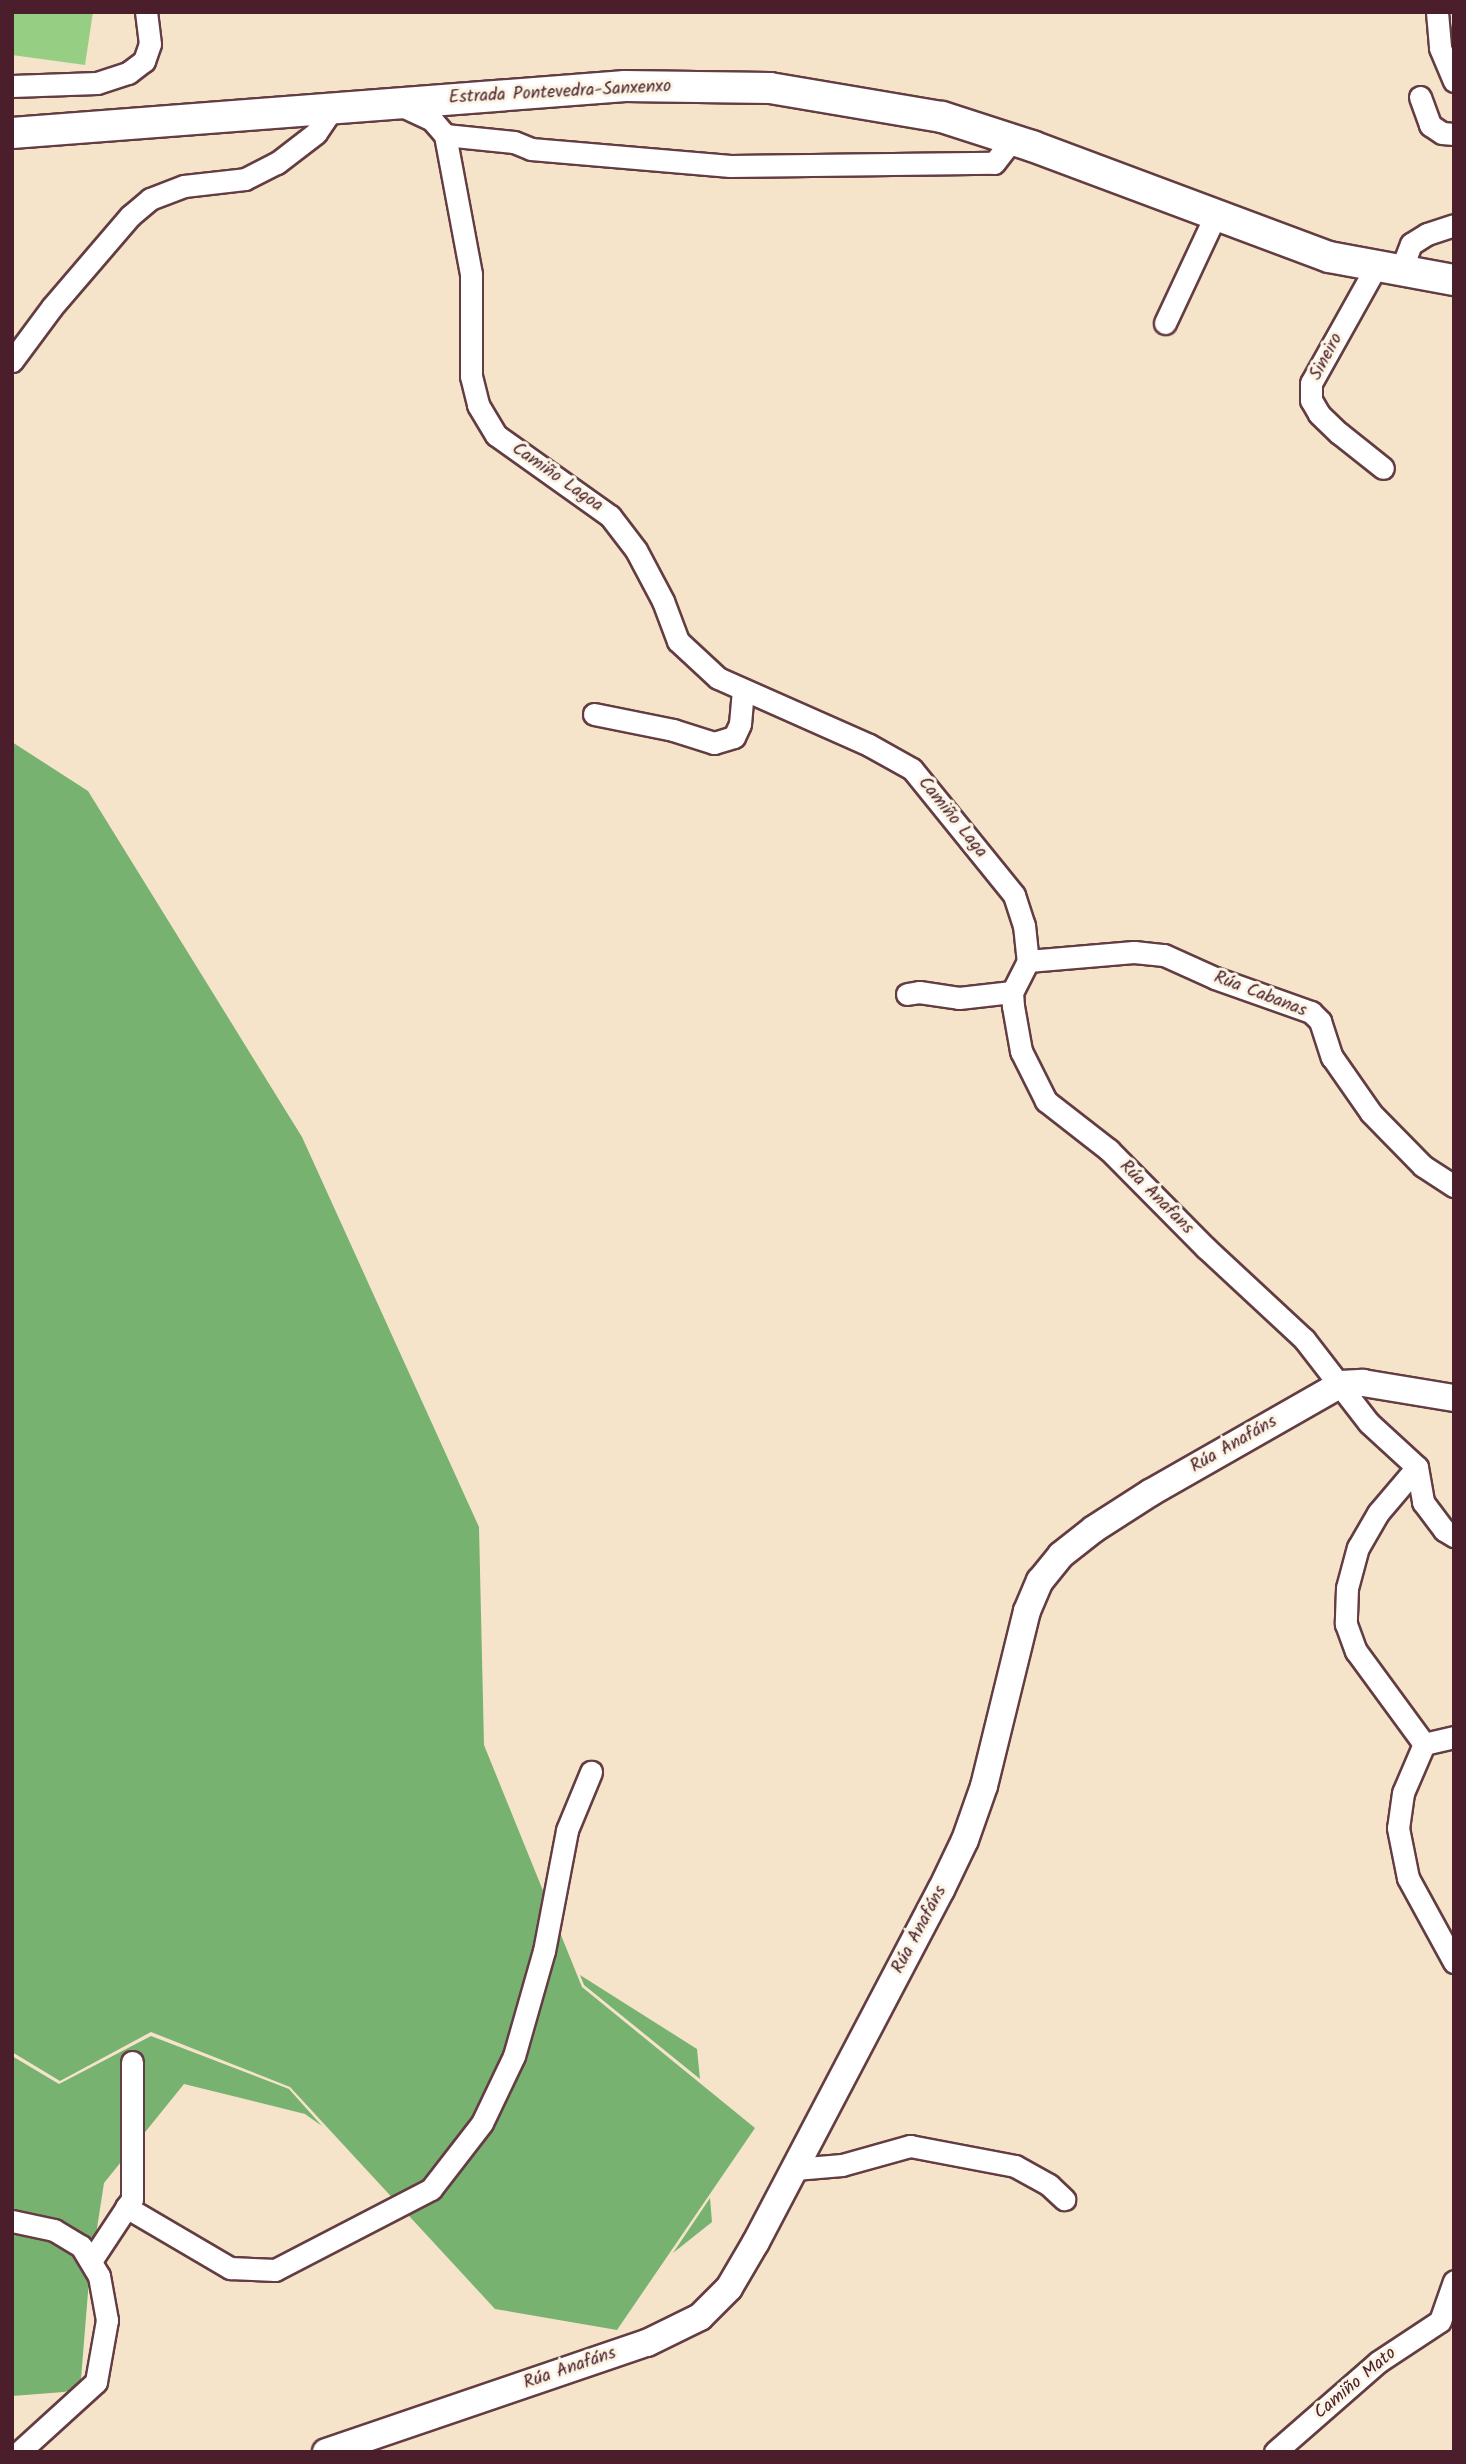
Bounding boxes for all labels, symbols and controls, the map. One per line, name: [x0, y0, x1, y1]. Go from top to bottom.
street label: Estrada Pontevedra-Sanxenxo: [448, 76, 672, 110]
street label: Sineiro: [1306, 330, 1348, 384]
street label: Camiño Lagoa: [507, 439, 607, 517]
street label: Camiño Laga: [913, 773, 991, 863]
street label: Rúa Cabanas: [1211, 967, 1309, 1023]
street label: Rúa Anafans: [1114, 1156, 1198, 1240]
street label: Rúa Anafáns: [1187, 1412, 1281, 1478]
street label: Rúa Anafáns: [888, 1882, 952, 1978]
street label: Rúa Anafáns: [521, 2343, 619, 2395]
street label: Camiño Mato: [1311, 2343, 1401, 2425]

